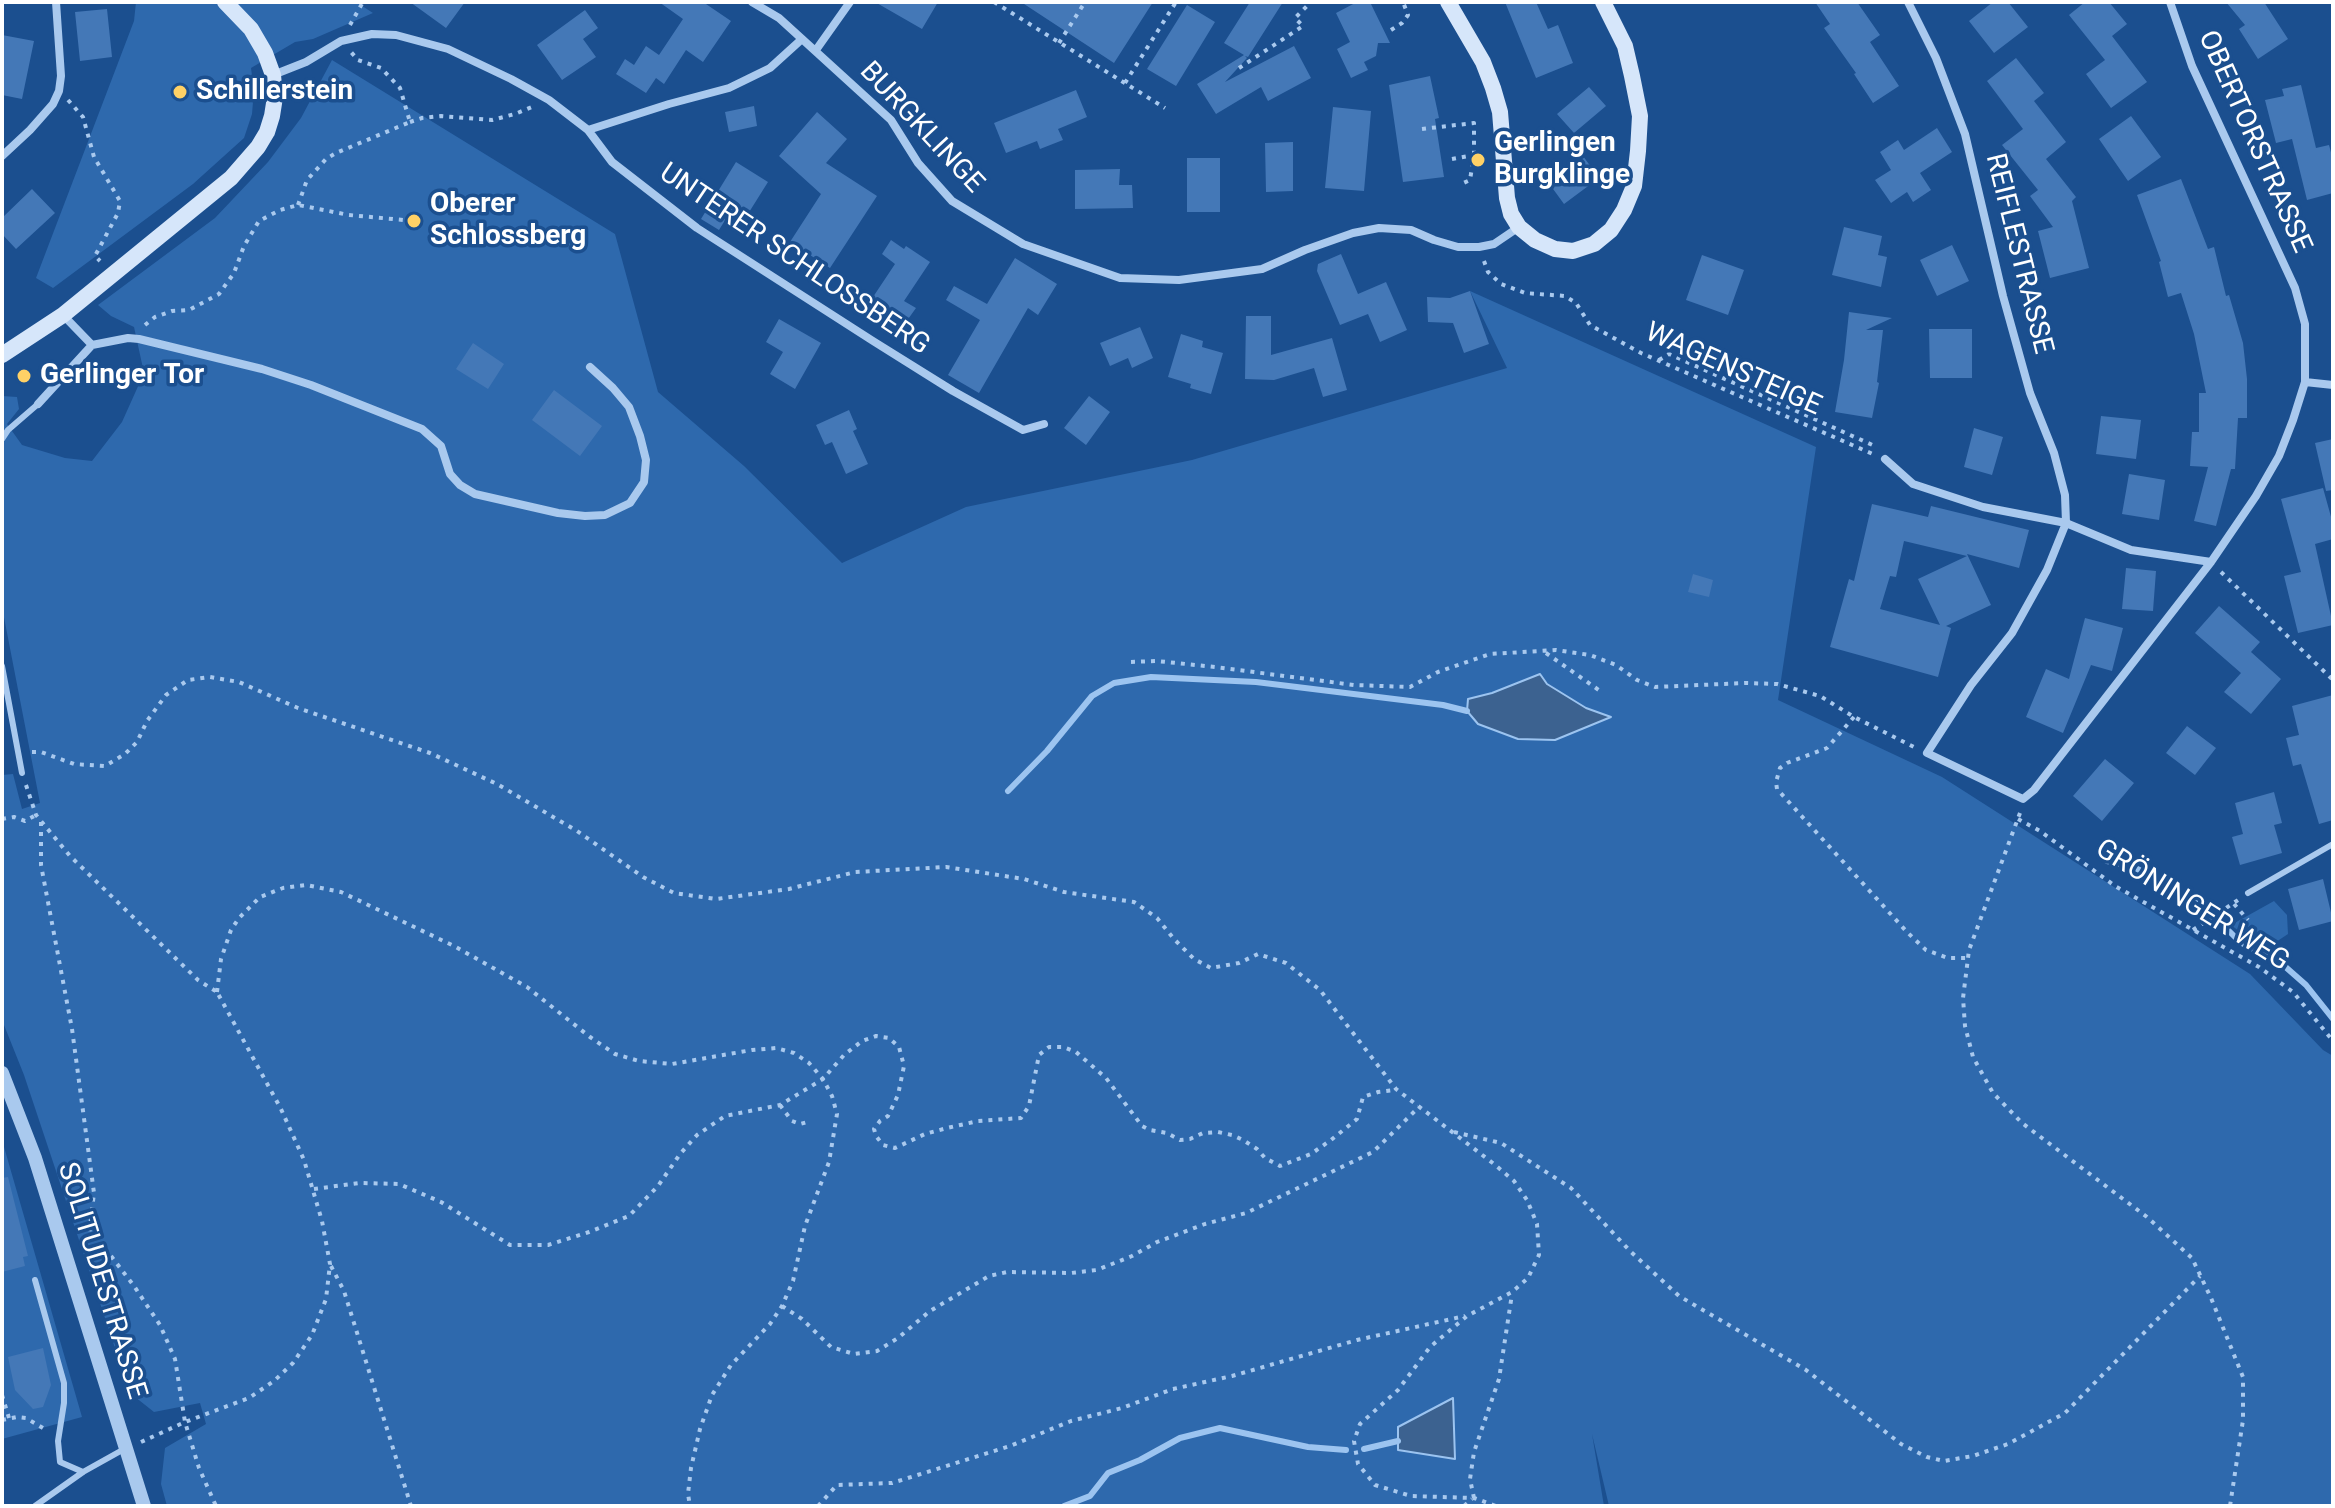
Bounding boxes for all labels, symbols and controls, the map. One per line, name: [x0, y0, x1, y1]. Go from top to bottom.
street label: OBERTORSTRASSE: [2190, 26, 2318, 258]
street label: BURGKLINGE: [852, 55, 990, 201]
place label: Schillerstein: [196, 75, 353, 109]
marker: Schillerstein: [171, 83, 189, 101]
place label: Gerlingen Burgklinge: [1494, 127, 1630, 193]
street label: REIFLESTRASSE: [1977, 150, 2059, 358]
marker: Gerlingen Burgklinge: [1469, 151, 1487, 169]
street label: UNTERER SCHLOSSBERG: [652, 157, 936, 363]
place label: Oberer Schlossberg: [430, 188, 586, 254]
marker: Oberer Schlossberg: [405, 212, 423, 230]
street label: WAGENSTEIGE: [1640, 316, 1826, 424]
place label: Gerlinger Tor: [40, 359, 204, 393]
marker: Gerlinger Tor: [15, 367, 33, 385]
street label: GRÖNINGER WEG: [2089, 833, 2295, 979]
street label: SOLITUDESTRASSE: [49, 1159, 153, 1403]

